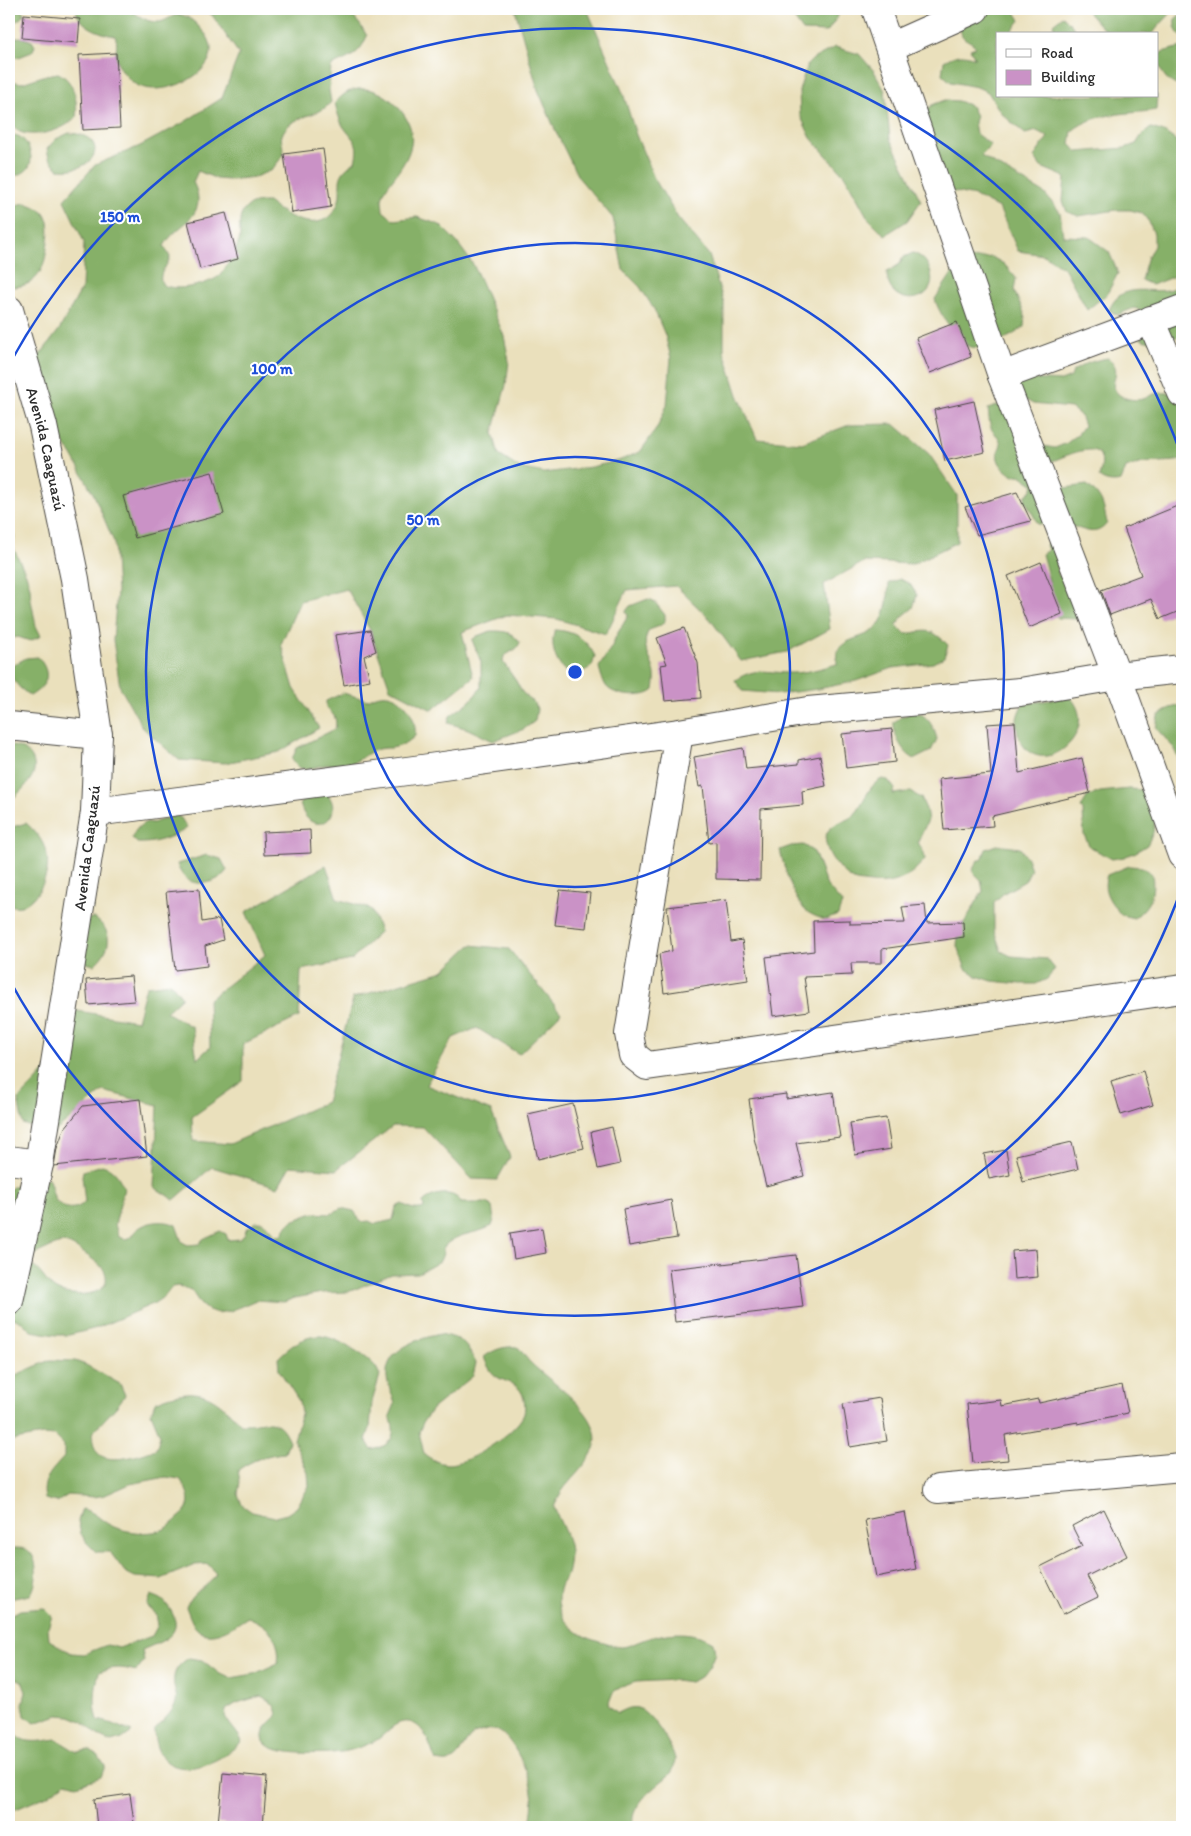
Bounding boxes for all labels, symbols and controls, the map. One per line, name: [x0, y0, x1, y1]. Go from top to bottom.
legend: [996, 32, 1158, 98]
text: Road: [1041, 44, 1074, 62]
text: Building: [1041, 68, 1095, 86]
text: 150 m: [100, 208, 140, 226]
text: 100 m: [251, 360, 293, 378]
street label: Avenida Caaguazú: [23, 385, 70, 513]
text: 50 m: [406, 511, 440, 529]
centre of rings: [566, 663, 584, 681]
street label: Avenida Caaguazú: [70, 784, 104, 912]

